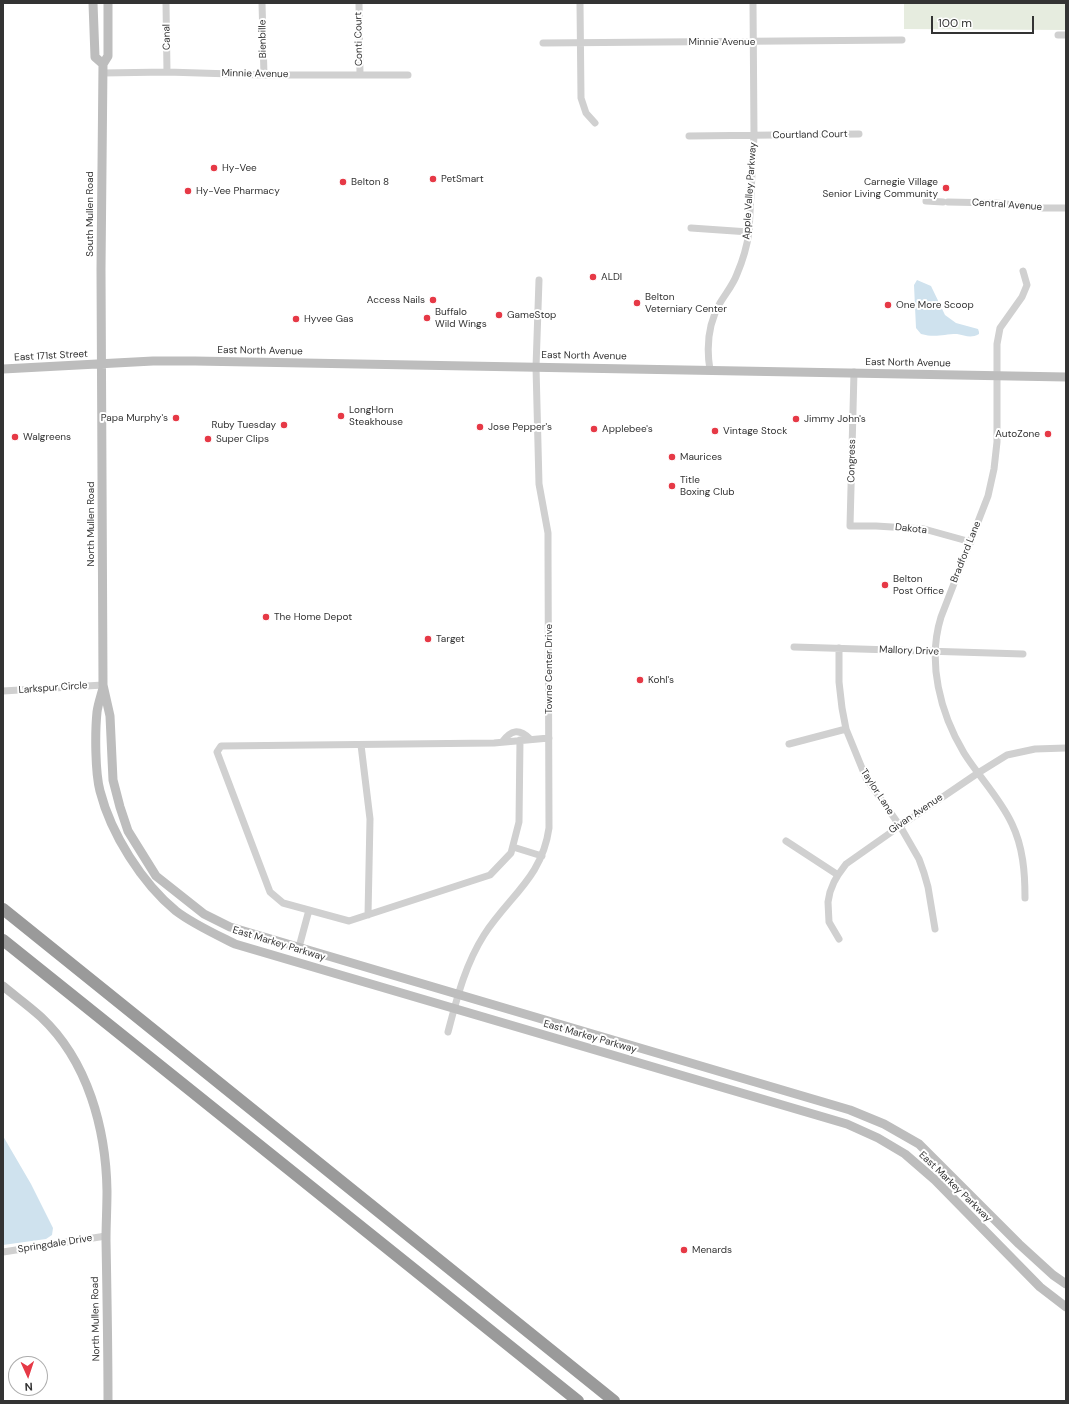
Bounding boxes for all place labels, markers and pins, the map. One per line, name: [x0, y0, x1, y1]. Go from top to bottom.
place label: Hy-Vee: [222, 162, 257, 174]
marker: Hy-Vee: [209, 163, 219, 173]
place label: PetSmart: [441, 173, 484, 185]
marker: PetSmart: [428, 174, 438, 184]
place label: Belton 8: [351, 176, 389, 188]
place label: Carnegie Village Senior Living Community: [823, 176, 938, 200]
marker: Belton 8: [338, 177, 348, 187]
marker: Carnegie Village Senior Living Community: [941, 183, 951, 193]
place label: Hy-Vee Pharmacy: [196, 185, 280, 197]
marker: Hy-Vee Pharmacy: [183, 186, 193, 196]
place label: ALDI: [601, 271, 622, 283]
marker: ALDI: [588, 272, 598, 282]
place label: Belton Veterniary Center: [645, 291, 727, 314]
place label: Access Nails: [367, 294, 425, 306]
marker: Access Nails: [428, 295, 438, 305]
marker: Belton Veterniary Center: [632, 298, 642, 308]
place label: One More Scoop: [896, 299, 974, 311]
marker: One More Scoop: [883, 300, 893, 310]
place label: Buffalo Wild Wings: [435, 306, 487, 330]
place label: GameStop: [507, 309, 556, 321]
marker: GameStop: [494, 310, 504, 320]
place label: Hyvee Gas: [304, 313, 353, 325]
marker: Buffalo Wild Wings: [422, 313, 432, 323]
marker: Hyvee Gas: [291, 314, 301, 324]
place label: LongHorn Steakhouse: [349, 404, 403, 428]
marker: LongHorn Steakhouse: [336, 411, 346, 421]
place label: Papa Murphy's: [101, 412, 168, 424]
marker: Papa Murphy's: [171, 413, 181, 423]
place label: Jimmy John's: [804, 413, 866, 425]
marker: Jimmy John's: [791, 414, 801, 424]
place label: Ruby Tuesday: [212, 419, 276, 431]
marker: Ruby Tuesday: [279, 420, 289, 430]
place label: Jose Pepper's: [488, 421, 552, 433]
marker: Jose Pepper's: [475, 422, 485, 432]
place label: Applebee's: [602, 423, 653, 435]
marker: Applebee's: [589, 424, 599, 434]
place label: Vintage Stock: [723, 425, 787, 437]
marker: Vintage Stock: [710, 426, 720, 436]
place label: AutoZone: [995, 428, 1040, 440]
marker: AutoZone: [1043, 429, 1053, 439]
place label: Walgreens: [23, 431, 71, 443]
marker: Walgreens: [10, 432, 20, 442]
place label: Super Clips: [216, 433, 269, 445]
marker: Super Clips: [203, 434, 213, 444]
place label: Maurices: [680, 451, 722, 463]
marker: Maurices: [667, 452, 677, 462]
place label: Title Boxing Club: [680, 474, 734, 498]
marker: Title Boxing Club: [667, 481, 677, 491]
place label: Belton Post Office: [893, 573, 944, 596]
marker: Belton Post Office: [880, 580, 890, 590]
place label: The Home Depot: [274, 611, 352, 623]
marker: The Home Depot: [261, 612, 271, 622]
place label: Target: [436, 633, 465, 645]
marker: Target: [423, 634, 433, 644]
place label: Kohl's: [648, 674, 674, 686]
marker: Kohl's: [635, 675, 645, 685]
place label: Menards: [692, 1244, 732, 1256]
marker: Menards: [679, 1245, 689, 1255]

